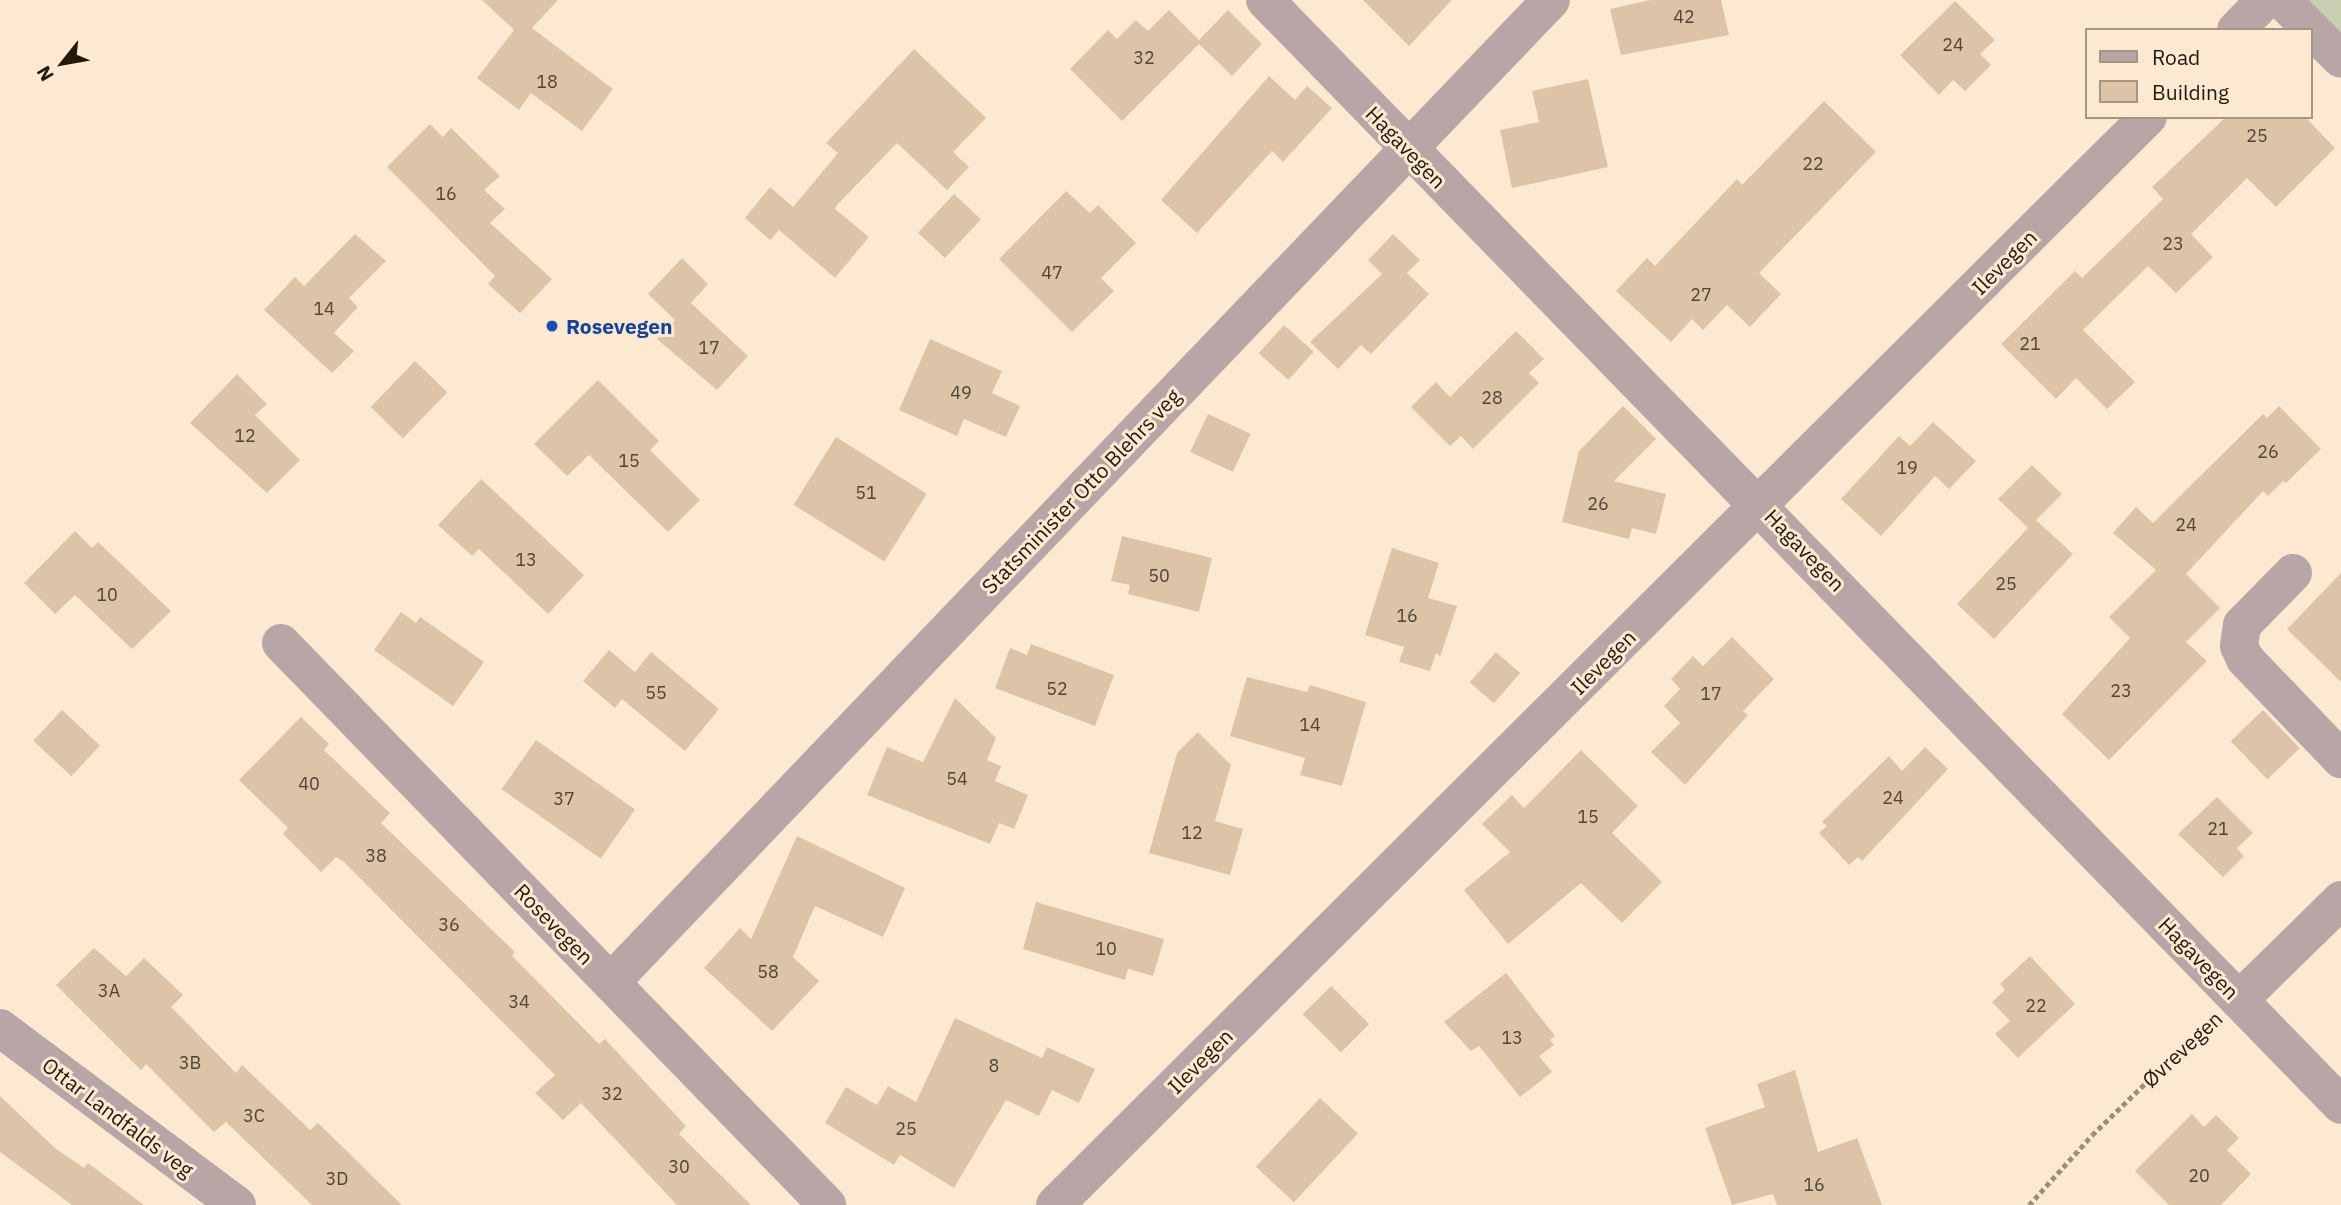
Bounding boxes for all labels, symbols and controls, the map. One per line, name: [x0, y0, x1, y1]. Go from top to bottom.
house number: 42: [1673, 6, 1695, 28]
north arrow: [28, 28, 98, 98]
legend: [2086, 28, 2313, 119]
house number: 24: [1942, 34, 1964, 56]
text: Road: [2152, 43, 2200, 71]
house number: 32: [1133, 47, 1155, 69]
text: N: [31, 62, 59, 86]
house number: 18: [536, 71, 558, 93]
text: Building: [2152, 78, 2229, 106]
street label: Hagavegen: [1361, 101, 1451, 193]
house number: 25: [2246, 125, 2268, 147]
house number: 22: [1802, 153, 1824, 175]
house number: 16: [435, 183, 457, 205]
street label: Ilevegen: [1966, 224, 2042, 300]
house number: 23: [2162, 233, 2184, 255]
house number: 47: [1041, 262, 1063, 284]
house number: 27: [1690, 284, 1712, 306]
house number: 14: [313, 298, 335, 320]
place label: Rosevegen: [566, 313, 673, 339]
marker: Rosevegen: [544, 318, 560, 334]
house number: 21: [2019, 333, 2041, 355]
house number: 17: [698, 337, 720, 359]
house number: 49: [950, 382, 972, 404]
street label: Statsminister Otto Blehrs veg: [976, 383, 1186, 599]
house number: 28: [1481, 387, 1503, 409]
house number: 12: [234, 425, 256, 447]
house number: 26: [2257, 441, 2279, 463]
house number: 15: [618, 450, 640, 472]
house number: 19: [1896, 457, 1918, 479]
house number: 51: [855, 482, 877, 504]
house number: 26: [1587, 493, 1609, 515]
street label: Hagavegen: [1760, 504, 1850, 596]
house number: 24: [2175, 514, 2197, 536]
house number: 13: [515, 549, 537, 571]
house number: 50: [1148, 565, 1170, 587]
house number: 25: [1995, 573, 2017, 595]
house number: 10: [96, 584, 118, 606]
house number: 16: [1396, 605, 1418, 627]
street label: Ilevegen: [1565, 624, 1641, 700]
house number: 52: [1046, 678, 1068, 700]
house number: 23: [2110, 680, 2132, 702]
house number: 55: [645, 682, 667, 704]
house number: 17: [1700, 683, 1722, 705]
house number: 14: [1299, 714, 1321, 736]
house number: 54: [946, 768, 968, 790]
house number: 40: [298, 773, 320, 795]
house number: 24: [1882, 787, 1904, 809]
house number: 37: [553, 788, 575, 810]
house number: 15: [1577, 806, 1599, 828]
house number: 21: [2207, 818, 2229, 840]
house number: 12: [1181, 822, 1203, 844]
house number: 38: [365, 845, 387, 867]
street label: Rosevegen: [509, 878, 599, 970]
street label: Hagavegen: [2154, 912, 2244, 1004]
house number: 36: [438, 914, 460, 936]
house number: 10: [1095, 938, 1117, 960]
house number: 58: [757, 961, 779, 983]
house number: 3A: [98, 980, 120, 1002]
house number: 34: [508, 991, 530, 1013]
house number: 22: [2025, 995, 2047, 1017]
street label: Øvrevegen: [2137, 1006, 2227, 1092]
street label: Ilevegen: [1162, 1023, 1238, 1099]
house number: 13: [1501, 1027, 1523, 1049]
street label: Ottar Landfalds veg: [37, 1052, 199, 1182]
house number: 3B: [179, 1052, 201, 1074]
house number: 8: [989, 1055, 999, 1077]
house number: 32: [601, 1083, 623, 1105]
house number: 3C: [243, 1105, 265, 1127]
house number: 25: [895, 1118, 917, 1140]
house number: 30: [668, 1156, 690, 1178]
house number: 20: [2188, 1165, 2210, 1187]
house number: 3D: [326, 1168, 348, 1190]
house number: 16: [1803, 1174, 1825, 1196]

